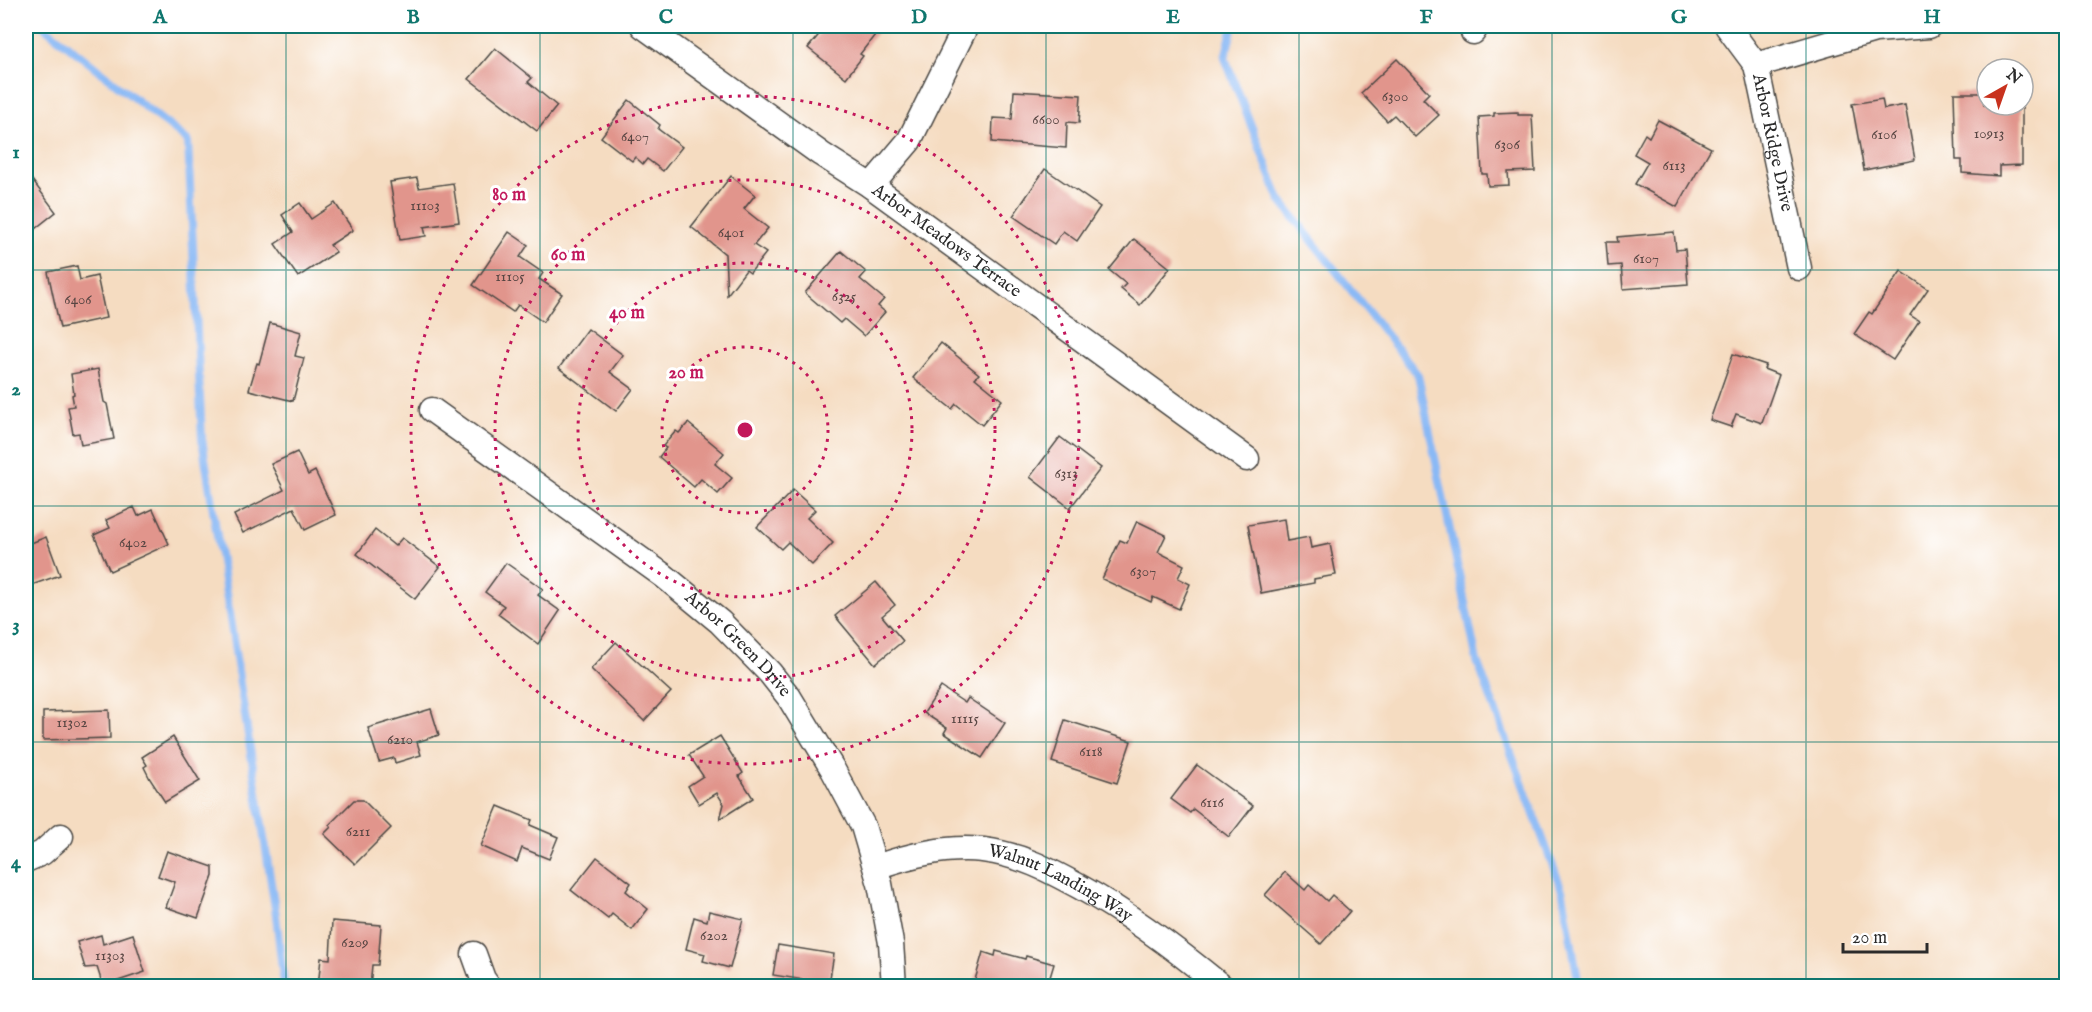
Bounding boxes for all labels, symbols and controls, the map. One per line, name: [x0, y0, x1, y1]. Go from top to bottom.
text: A: [152, 5, 168, 30]
text: B: [406, 5, 420, 30]
text: C: [659, 5, 673, 30]
text: D: [911, 5, 927, 30]
text: E: [1166, 5, 1180, 30]
text: F: [1420, 5, 1433, 30]
text: G: [1671, 5, 1688, 30]
text: H: [1923, 5, 1941, 30]
north arrow: [1975, 57, 2035, 117]
text: N: [2001, 64, 2025, 89]
street label: Arbor Ridge Drive: [1746, 71, 1798, 214]
house number: 6300: [1382, 87, 1408, 106]
house number: 6600: [1032, 110, 1060, 129]
house number: 10913: [1974, 124, 2004, 143]
house number: 6106: [1871, 125, 1897, 144]
house number: 6407: [621, 127, 649, 146]
house number: 6306: [1494, 135, 1520, 154]
text: 1: [12, 140, 20, 165]
house number: 6113: [1662, 156, 1686, 175]
street label: Arbor Meadows Terrace: [866, 178, 1026, 303]
text: 80 m: [492, 184, 526, 207]
house number: 11103: [410, 196, 440, 215]
house number: 6401: [718, 223, 744, 242]
text: 60 m: [551, 244, 585, 267]
house number: 6107: [1633, 249, 1659, 268]
house number: 11105: [495, 267, 525, 286]
house number: 6325: [832, 287, 857, 306]
house number: 6406: [64, 290, 92, 309]
text: 40 m: [609, 302, 645, 325]
text: 20 m: [668, 362, 704, 385]
text: 2: [11, 377, 21, 402]
centre of rings: [735, 420, 755, 440]
house number: 6313: [1054, 464, 1078, 483]
house number: 6402: [119, 533, 147, 552]
house number: 6307: [1130, 562, 1156, 581]
street label: Arbor Green Drive: [679, 585, 796, 702]
text: 3: [12, 613, 20, 638]
house number: 11115: [951, 709, 979, 728]
house number: 11302: [56, 713, 88, 732]
house number: 6210: [387, 730, 413, 749]
house number: 6118: [1079, 742, 1103, 761]
house number: 6116: [1200, 793, 1225, 812]
house number: 6211: [346, 822, 370, 841]
street label: Walnut Landing Way: [986, 839, 1137, 928]
text: 4: [11, 850, 22, 875]
scale bar: [1843, 916, 1927, 954]
house number: 6202: [700, 926, 728, 945]
text: 20 m: [1852, 927, 1887, 950]
house number: 6209: [341, 933, 369, 952]
house number: 11303: [95, 946, 125, 965]

